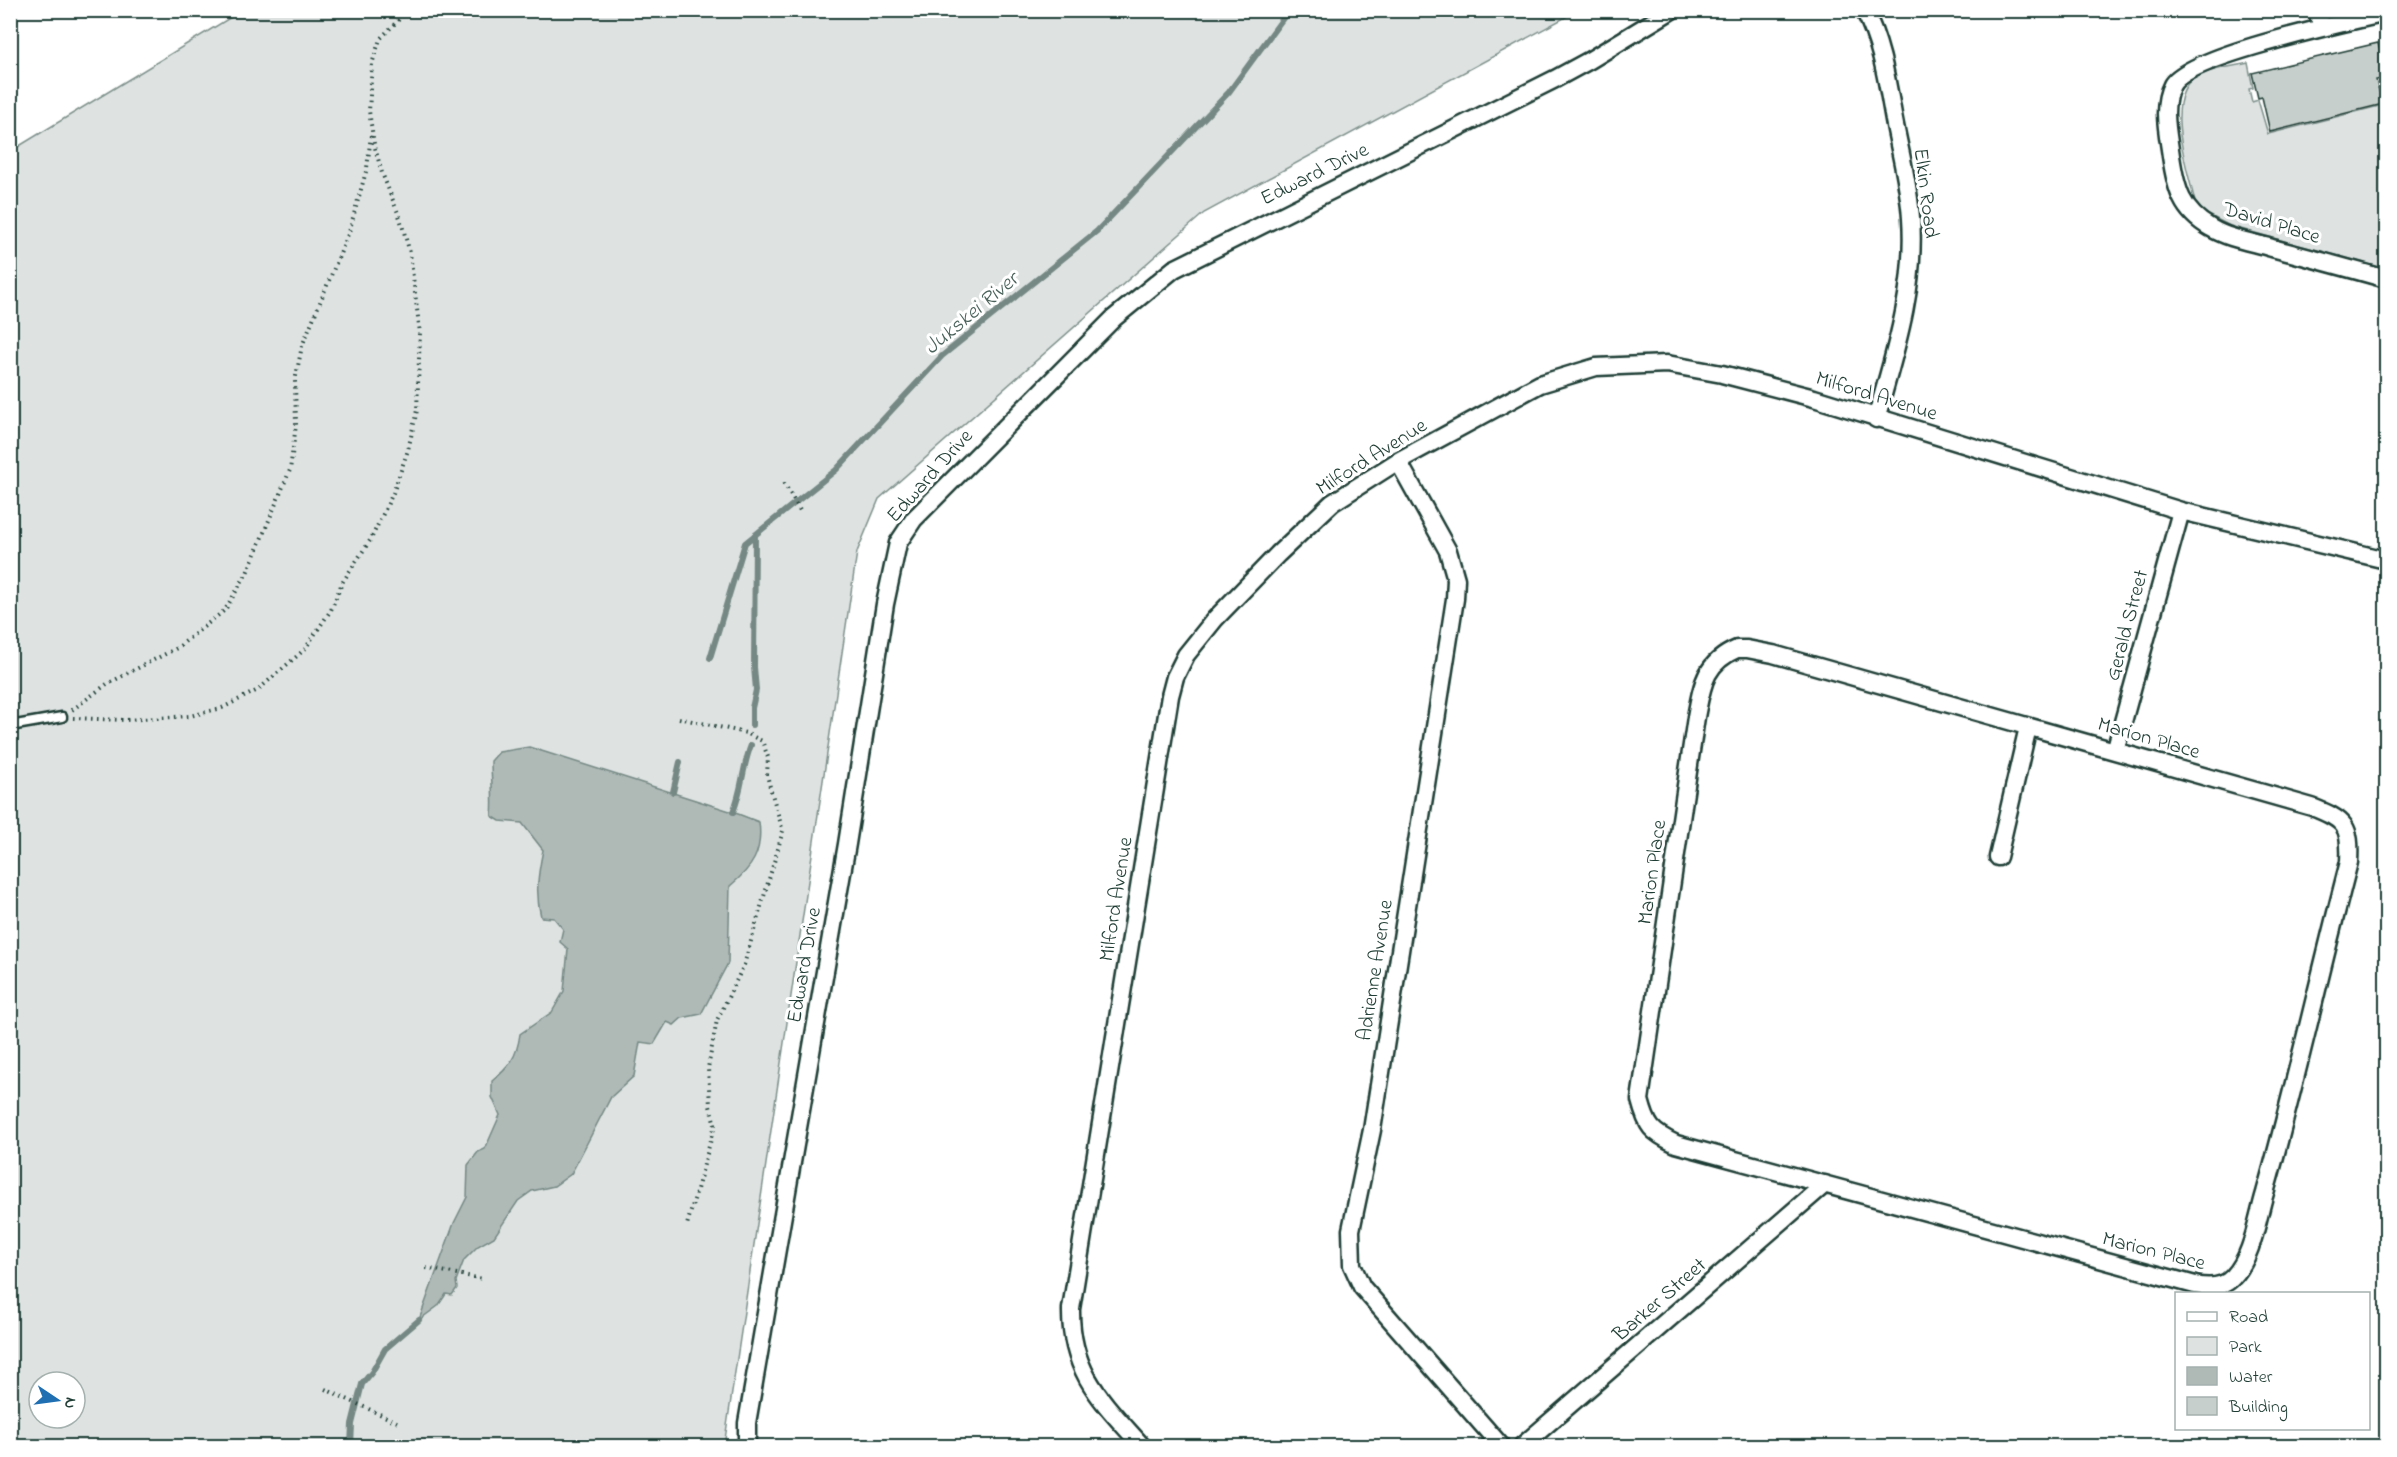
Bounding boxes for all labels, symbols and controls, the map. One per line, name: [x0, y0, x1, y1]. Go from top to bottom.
street label: Edward Drive: [1256, 135, 1375, 214]
street label: Elkin Road: [1905, 146, 1945, 240]
street label: David Place: [2218, 195, 2324, 253]
water label: Jukskei River: [918, 263, 1029, 364]
street label: Milford Avenue: [1812, 364, 1942, 430]
street label: Milford Avenue: [1311, 411, 1434, 504]
street label: Edward Drive: [880, 422, 981, 530]
street label: Gerald Street: [2099, 567, 2157, 684]
street label: Marion Place: [2094, 710, 2204, 768]
street label: Marion Place: [1631, 817, 1675, 927]
street label: Milford Avenue: [1092, 834, 1142, 964]
street label: Adrienne Avenue: [1350, 897, 1402, 1043]
street label: Edward Drive: [780, 905, 830, 1026]
street label: Marion Place: [2099, 1225, 2209, 1279]
street label: Barker Street: [1606, 1251, 1714, 1350]
legend: [2175, 1292, 2370, 1430]
text: Road: [2229, 1305, 2268, 1331]
text: Park: [2229, 1335, 2262, 1361]
text: Water: [2229, 1365, 2273, 1391]
north arrow: [27, 1370, 87, 1430]
text: N: [57, 1395, 83, 1411]
text: Building: [2228, 1395, 2288, 1422]

